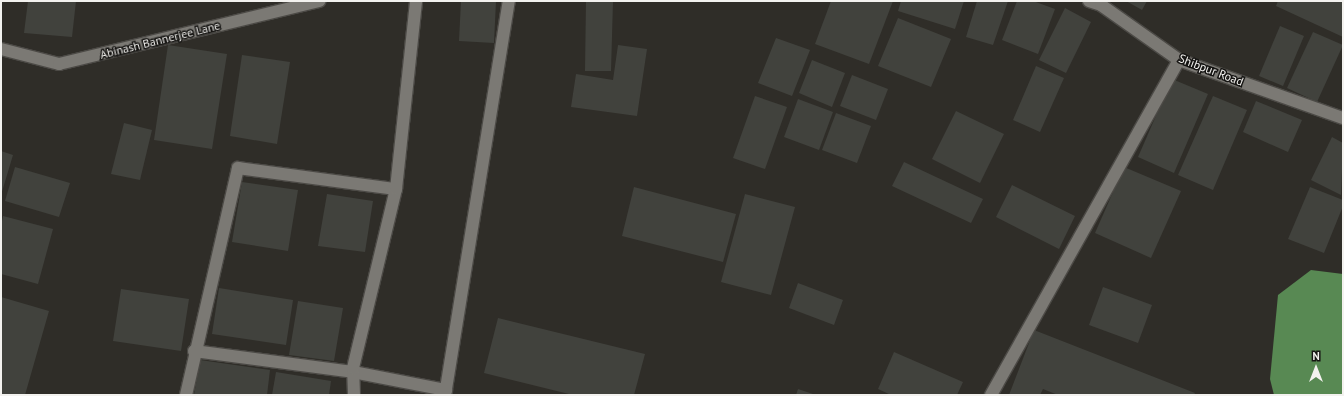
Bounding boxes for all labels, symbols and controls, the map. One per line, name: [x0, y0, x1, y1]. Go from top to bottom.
street label: Abinash Bannerjee Lane: [98, 18, 222, 62]
street label: Shibpur Road: [1177, 51, 1245, 89]
north arrow: [1296, 348, 1336, 388]
text: N: [1312, 349, 1320, 363]

